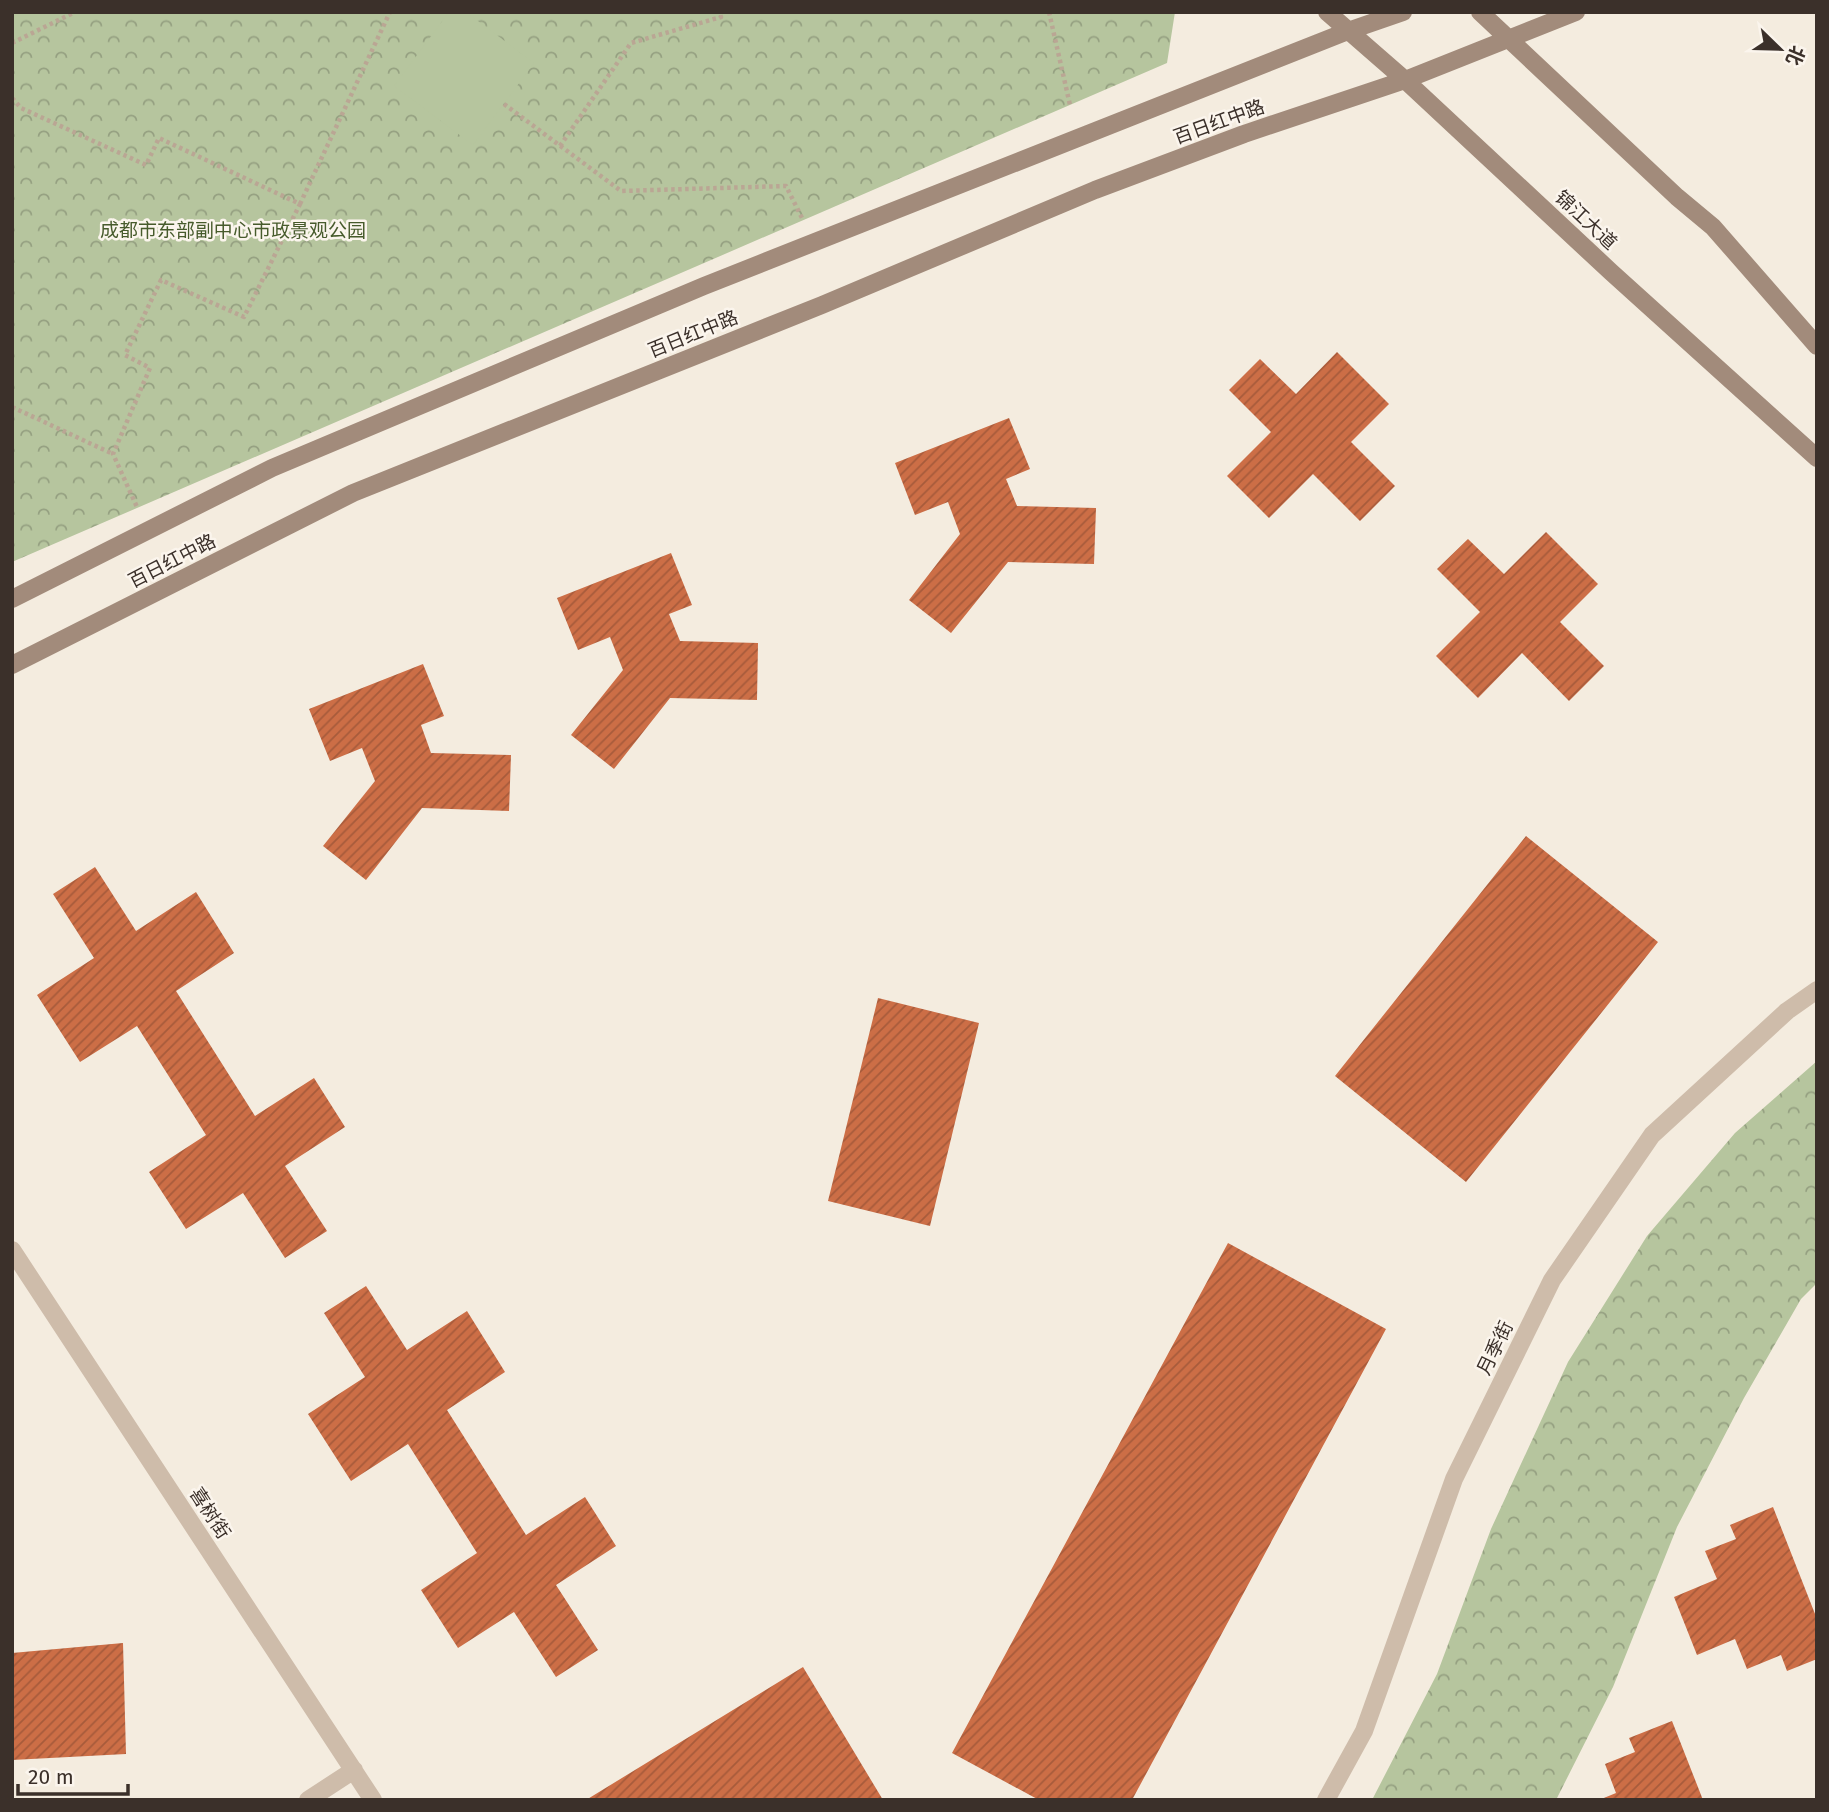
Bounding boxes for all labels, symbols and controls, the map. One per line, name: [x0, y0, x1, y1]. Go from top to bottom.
north arrow: [1745, 14, 1815, 84]
text: 北: [1781, 42, 1809, 69]
street label: 百日红中路: [1170, 95, 1268, 149]
street label: 锦江大道: [1550, 186, 1622, 254]
park label: 成都市东部副中心市政景观公园: [100, 219, 366, 242]
street label: 百日红中路: [645, 306, 741, 362]
street label: 百日红中路: [124, 529, 220, 593]
street label: 月季街: [1472, 1317, 1518, 1379]
street label: 喜树街: [185, 1483, 235, 1543]
scale bar: [18, 1752, 128, 1796]
text: 20 m: [28, 1764, 74, 1790]

